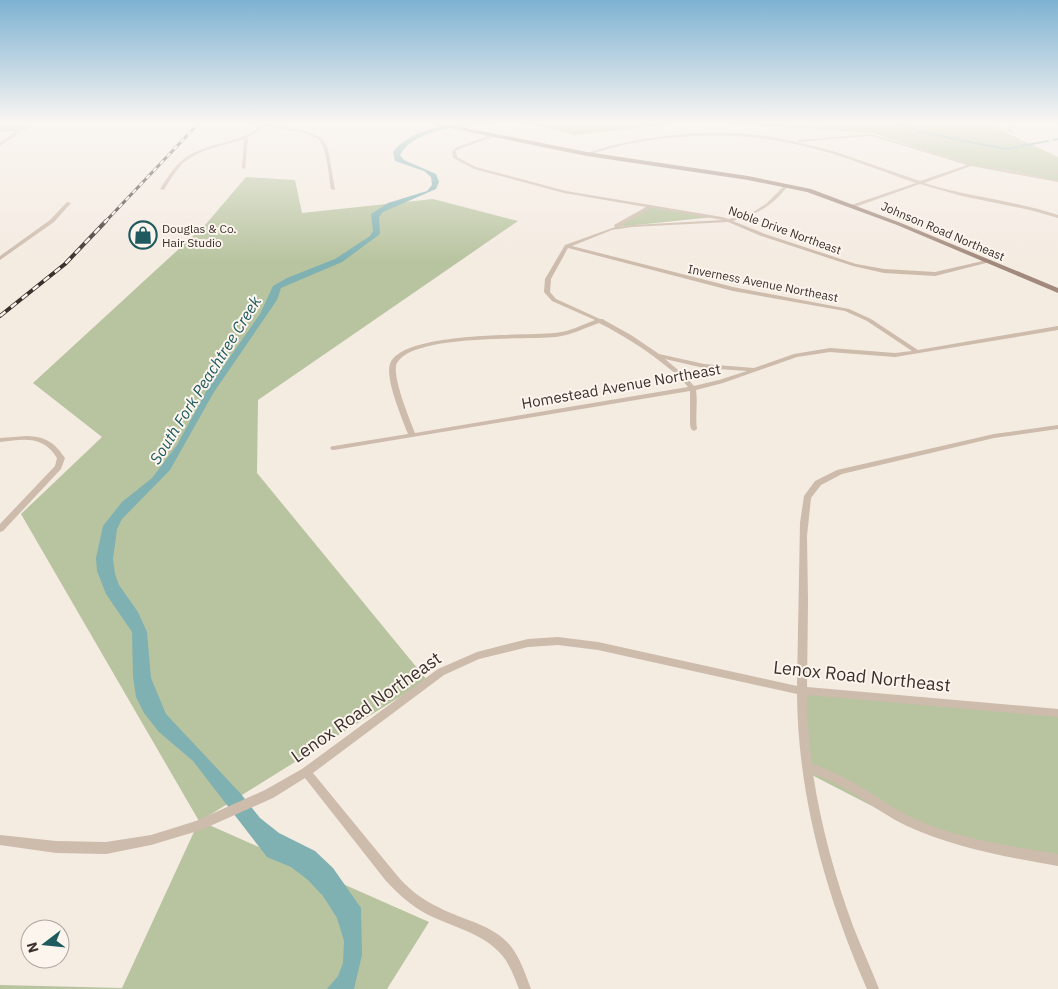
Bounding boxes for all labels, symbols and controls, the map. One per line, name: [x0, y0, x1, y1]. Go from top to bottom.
street label: Johnson Road Northeast: [879, 198, 1007, 264]
street label: Noble Drive Northeast: [726, 203, 844, 257]
shop icon: Douglas & Co. Hair Studio: [128, 220, 158, 250]
place label: Douglas & Co. Hair Studio: [162, 221, 237, 250]
street label: Inverness Avenue Northeast: [687, 261, 839, 305]
water label: South Fork Peachtree Creek: [145, 292, 265, 468]
street label: Homestead Avenue Northeast: [520, 359, 722, 413]
street label: Lenox Road Northeast: [286, 646, 446, 768]
street label: Lenox Road Northeast: [772, 655, 952, 697]
north arrow: [20, 919, 70, 969]
text: N: [22, 940, 43, 955]

